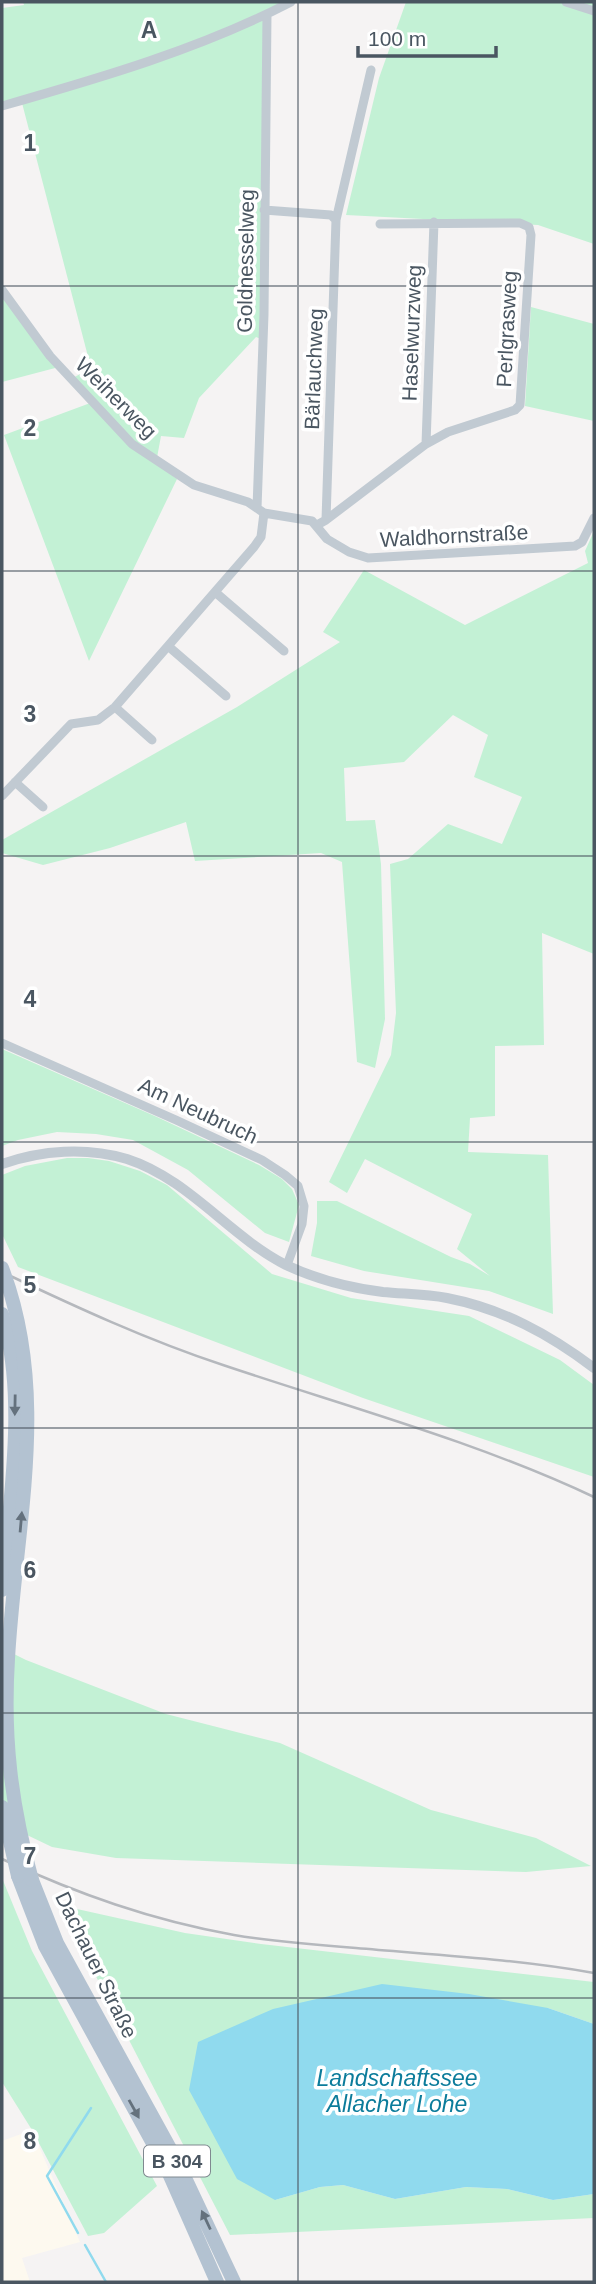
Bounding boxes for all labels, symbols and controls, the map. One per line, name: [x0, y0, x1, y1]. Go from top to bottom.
scale bar: [358, 14, 496, 58]
text: A: [141, 17, 157, 43]
text: 100 m: [368, 27, 426, 50]
text: 1: [24, 130, 37, 156]
street label: Goldnesselweg: [233, 189, 258, 333]
street label: Haselwurzweg: [398, 264, 425, 402]
street label: Perlgrasweg: [492, 270, 521, 388]
street label: Bärlauchweg: [300, 308, 327, 430]
street label: Weiherweg: [71, 353, 161, 443]
text: 2: [24, 415, 36, 441]
street label: Waldhornstraße: [379, 520, 529, 551]
text: 3: [24, 701, 36, 727]
text: 4: [24, 986, 37, 1012]
street label: Am Neubruch: [135, 1073, 261, 1148]
text: 5: [24, 1272, 37, 1298]
one-way arrow: [9, 1394, 21, 1416]
one-way arrow: [16, 1510, 27, 1532]
text: 6: [24, 1557, 36, 1583]
text: 7: [24, 1843, 36, 1869]
street label: Dachauer Straße: [51, 1888, 142, 2042]
water label: Landschaftssee Allacher Lohe: [316, 2065, 478, 2117]
one-way arrow: [128, 2099, 140, 2118]
text: 8: [24, 2128, 37, 2154]
road number: B 304: [144, 2146, 210, 2176]
one-way arrow: [200, 2210, 212, 2230]

